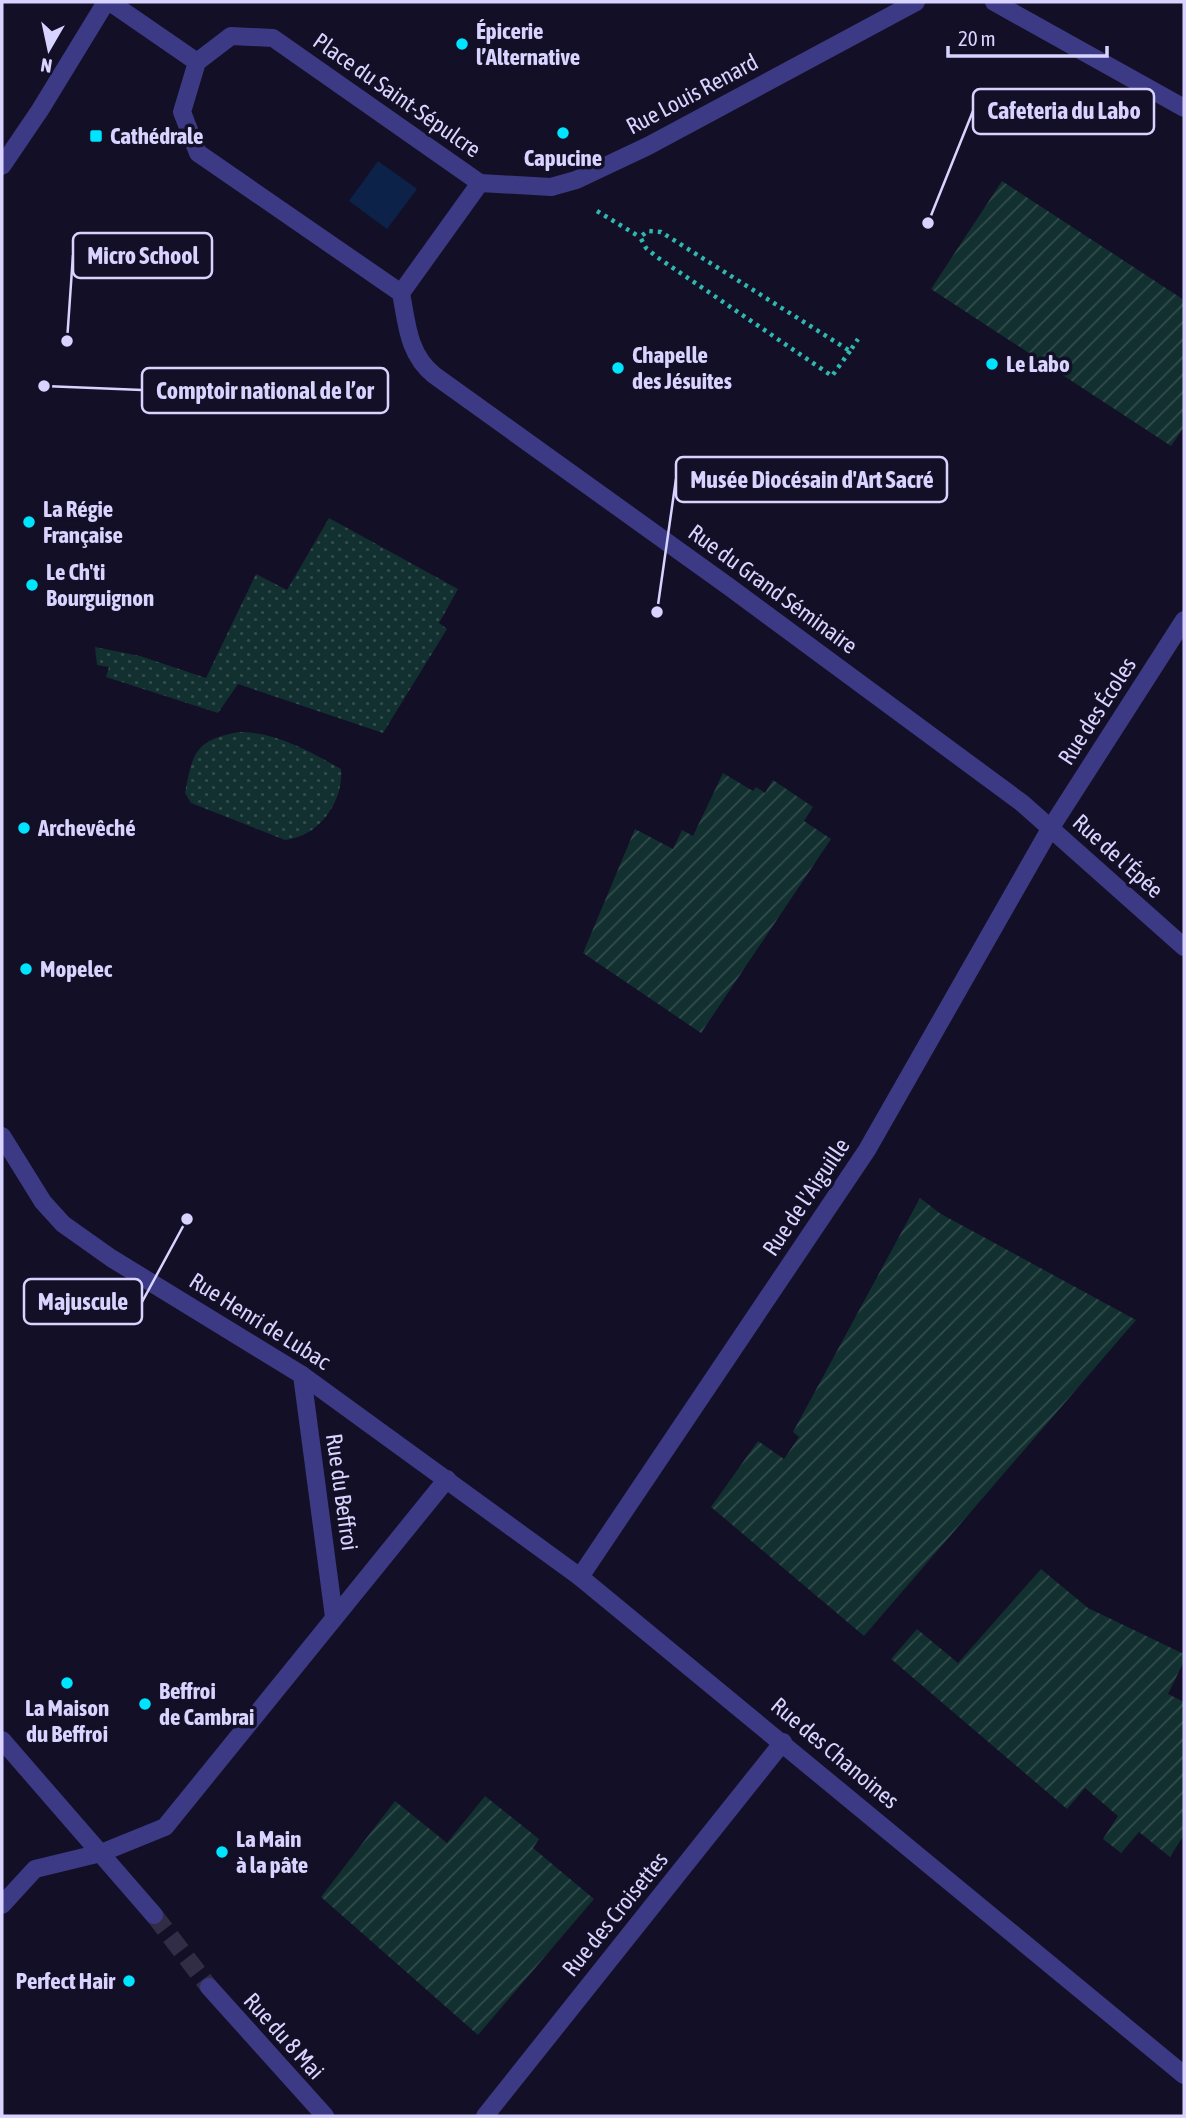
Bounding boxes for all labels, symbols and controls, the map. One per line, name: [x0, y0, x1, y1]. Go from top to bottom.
north arrow: [14, 14, 84, 84]
scale bar: [948, 14, 1107, 58]
place label: Épicerie l’Alternative: [476, 18, 580, 70]
text: 20 m: [958, 26, 996, 50]
street label: Place du Saint-Sépulcre: [308, 28, 486, 162]
marker: Épicerie l’Alternative: [454, 36, 470, 52]
street label: Rue Louis Renard: [622, 48, 762, 140]
text: N: [39, 54, 54, 78]
callout: Cafeteria du Labo: [973, 89, 1154, 134]
text: Cafeteria du Labo: [987, 97, 1141, 124]
place label: Cathédrale: [110, 123, 203, 149]
marker: Capucine: [555, 125, 571, 141]
marker: Cathédrale: [88, 128, 104, 144]
place label: Capucine: [524, 145, 602, 171]
callout: Micro School: [73, 233, 212, 278]
text: Micro School: [87, 242, 199, 269]
place label: Chapelle des Jésuites: [632, 342, 732, 394]
place label: Le Labo: [1006, 351, 1070, 377]
marker: Le Labo: [984, 356, 1000, 372]
marker: Chapelle des Jésuites: [610, 360, 626, 376]
callout: Comptoir national de l’or: [142, 368, 388, 413]
text: Comptoir national de l’or: [156, 377, 375, 404]
callout: Musée Diocésain d'Art Sacré: [676, 457, 947, 502]
text: Musée Diocésain d'Art Sacré: [690, 466, 934, 493]
place label: La Régie Française: [43, 496, 123, 548]
marker: La Régie Française: [21, 514, 37, 530]
street label: Rue du Grand Séminaire: [684, 519, 862, 659]
place label: Le Ch'ti Bourguignon: [46, 559, 154, 611]
marker: Le Ch'ti Bourguignon: [24, 577, 40, 593]
street label: Rue des Écoles: [1053, 653, 1141, 769]
street label: Rue de l'Épée: [1068, 809, 1168, 903]
place label: Archevêché: [37, 815, 136, 841]
marker: Archevêché: [16, 820, 32, 836]
place label: Mopelec: [40, 956, 113, 982]
marker: Mopelec: [18, 961, 34, 977]
street label: Rue de l'Aiguille: [757, 1133, 855, 1261]
street label: Rue Henri de Lubac: [185, 1267, 336, 1375]
callout: Majuscule: [24, 1279, 142, 1324]
text: Majuscule: [38, 1288, 128, 1315]
street label: Rue du Beffroi: [321, 1432, 363, 1552]
marker: La Maison du Beffroi: [59, 1675, 75, 1691]
place label: Beffroi de Cambrai: [159, 1678, 254, 1730]
street label: Rue des Chanoines: [766, 1692, 904, 1814]
place label: La Maison du Beffroi: [25, 1695, 109, 1747]
marker: Beffroi de Cambrai: [137, 1696, 153, 1712]
place label: La Main à la pâte: [236, 1826, 308, 1878]
marker: La Main à la pâte: [214, 1844, 230, 1860]
street label: Rue des Croisettes: [557, 1847, 673, 1981]
place label: Perfect Hair: [16, 1968, 116, 1994]
marker: Perfect Hair: [121, 1973, 137, 1989]
street label: Rue du 8 Mai: [239, 1988, 329, 2084]

